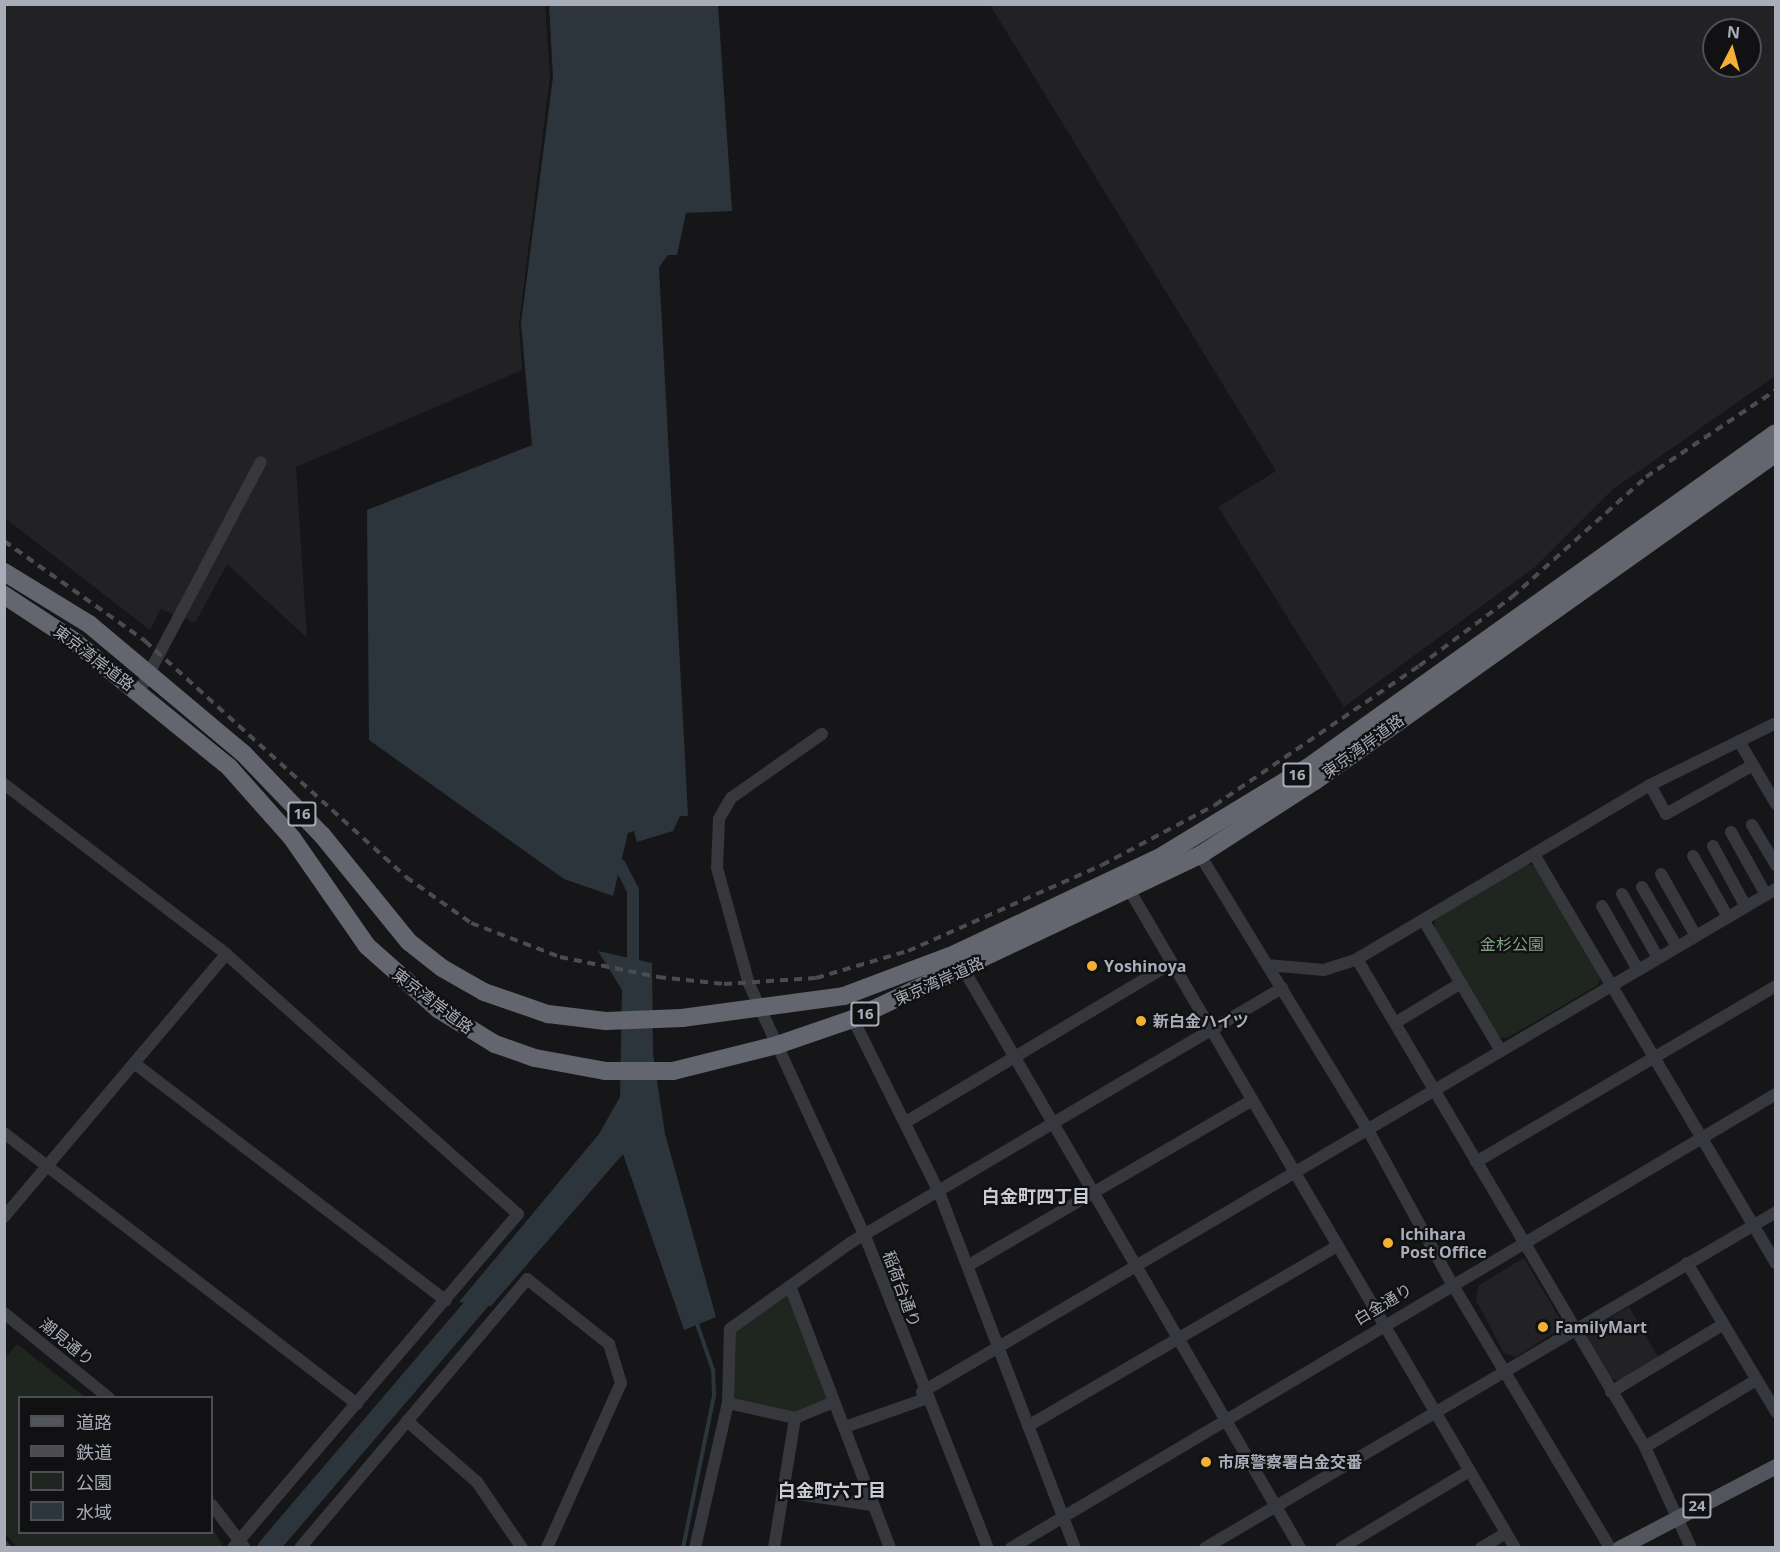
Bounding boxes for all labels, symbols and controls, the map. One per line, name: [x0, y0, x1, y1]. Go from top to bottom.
north arrow: [1702, 18, 1762, 78]
text: N: [1726, 20, 1741, 44]
street label: 東京湾岸道路: [50, 621, 138, 695]
street label: 東京湾岸道路: [1319, 710, 1407, 782]
road number: 16: [1282, 763, 1312, 787]
road number: 16: [287, 802, 317, 826]
park label: 金杉公園: [1480, 934, 1544, 954]
street label: 東京湾岸道路: [891, 953, 987, 1009]
place label: Yoshinoya: [1104, 956, 1186, 976]
marker: Yoshinoya: [1085, 959, 1099, 973]
street label: 東京湾岸道路: [389, 964, 477, 1038]
road number: 16: [850, 1002, 880, 1026]
place label: 新白金ハイツ: [1153, 1011, 1249, 1031]
marker: 新白金ハイツ: [1134, 1014, 1148, 1028]
district label: 白金町四丁目: [982, 1185, 1090, 1207]
place label: Ichihara Post Office: [1400, 1224, 1487, 1262]
marker: Ichihara Post Office: [1381, 1236, 1395, 1250]
street label: 稲荷台通り: [879, 1248, 925, 1330]
street label: 白金通り: [1351, 1279, 1415, 1329]
street label: 潮見通り: [36, 1314, 98, 1370]
place label: FamilyMart: [1555, 1317, 1647, 1337]
marker: FamilyMart: [1536, 1320, 1550, 1334]
legend: [18, 1396, 213, 1534]
text: 道路: [76, 1410, 112, 1434]
text: 鉄道: [76, 1440, 112, 1464]
place label: 市原警察署白金交番: [1218, 1452, 1362, 1472]
marker: 市原警察署白金交番: [1199, 1455, 1213, 1469]
text: 公園: [76, 1470, 112, 1494]
district label: 白金町六丁目: [778, 1479, 886, 1501]
road number: 24: [1682, 1494, 1712, 1518]
text: 水域: [76, 1500, 112, 1524]

